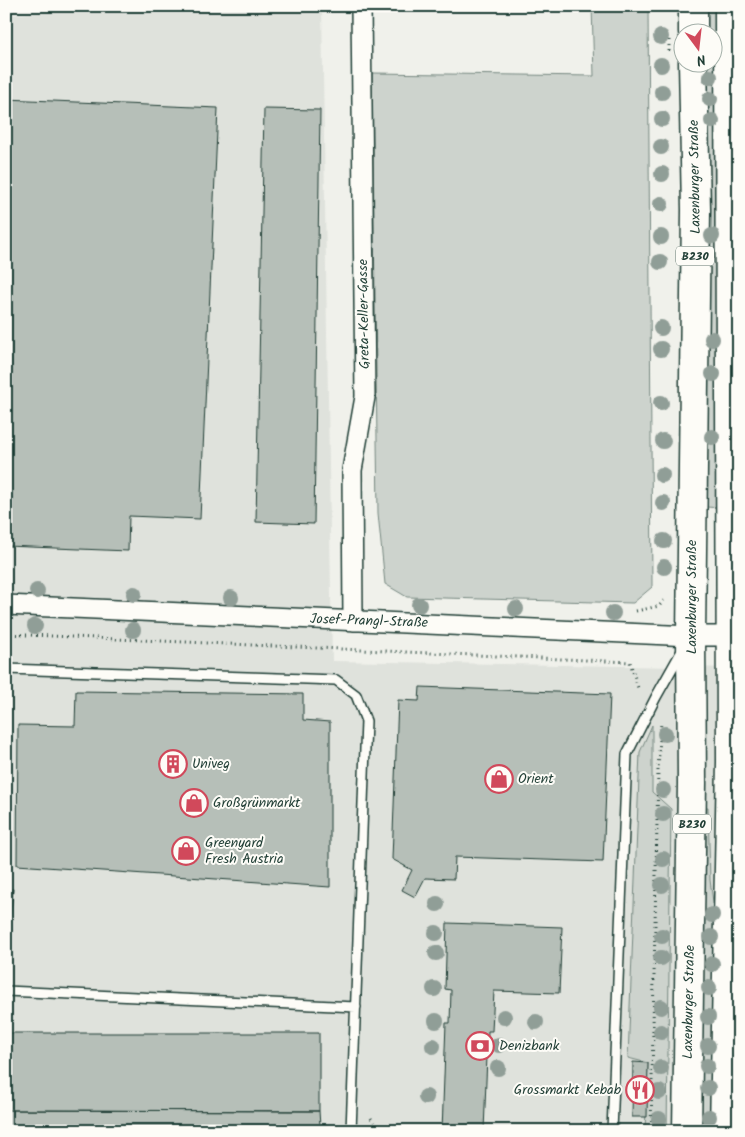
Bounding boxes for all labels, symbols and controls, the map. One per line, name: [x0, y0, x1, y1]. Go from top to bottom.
north arrow: [672, 22, 722, 72]
text: N: [694, 48, 708, 71]
street label: Laxenburger Straße: [683, 119, 707, 234]
road number: B230: [676, 247, 714, 266]
street label: Greta-Keller-Gasse: [352, 258, 376, 369]
street label: Laxenburger Straße: [681, 539, 703, 654]
street label: Josef-Prangl-Straße: [310, 608, 429, 634]
building icon: Univeg: [158, 749, 188, 779]
place label: Univeg: [192, 753, 230, 775]
shop icon: Orient: [484, 764, 514, 794]
place label: Orient: [518, 768, 554, 790]
shop icon: Großgrünmarkt: [179, 788, 209, 818]
place label: Großgrünmarkt: [213, 792, 301, 814]
road number: B230: [673, 814, 711, 834]
place label: Greenyard Fresh Austria: [205, 832, 284, 870]
shop icon: Greenyard Fresh Austria: [171, 836, 201, 866]
street label: Laxenburger Straße: [677, 944, 701, 1059]
bank icon: Denizbank: [465, 1031, 495, 1061]
place label: Denizbank: [499, 1035, 560, 1057]
restaurant icon: Grossmarkt Kebab: [625, 1075, 655, 1105]
place label: Grossmarkt Kebab: [514, 1079, 622, 1101]

